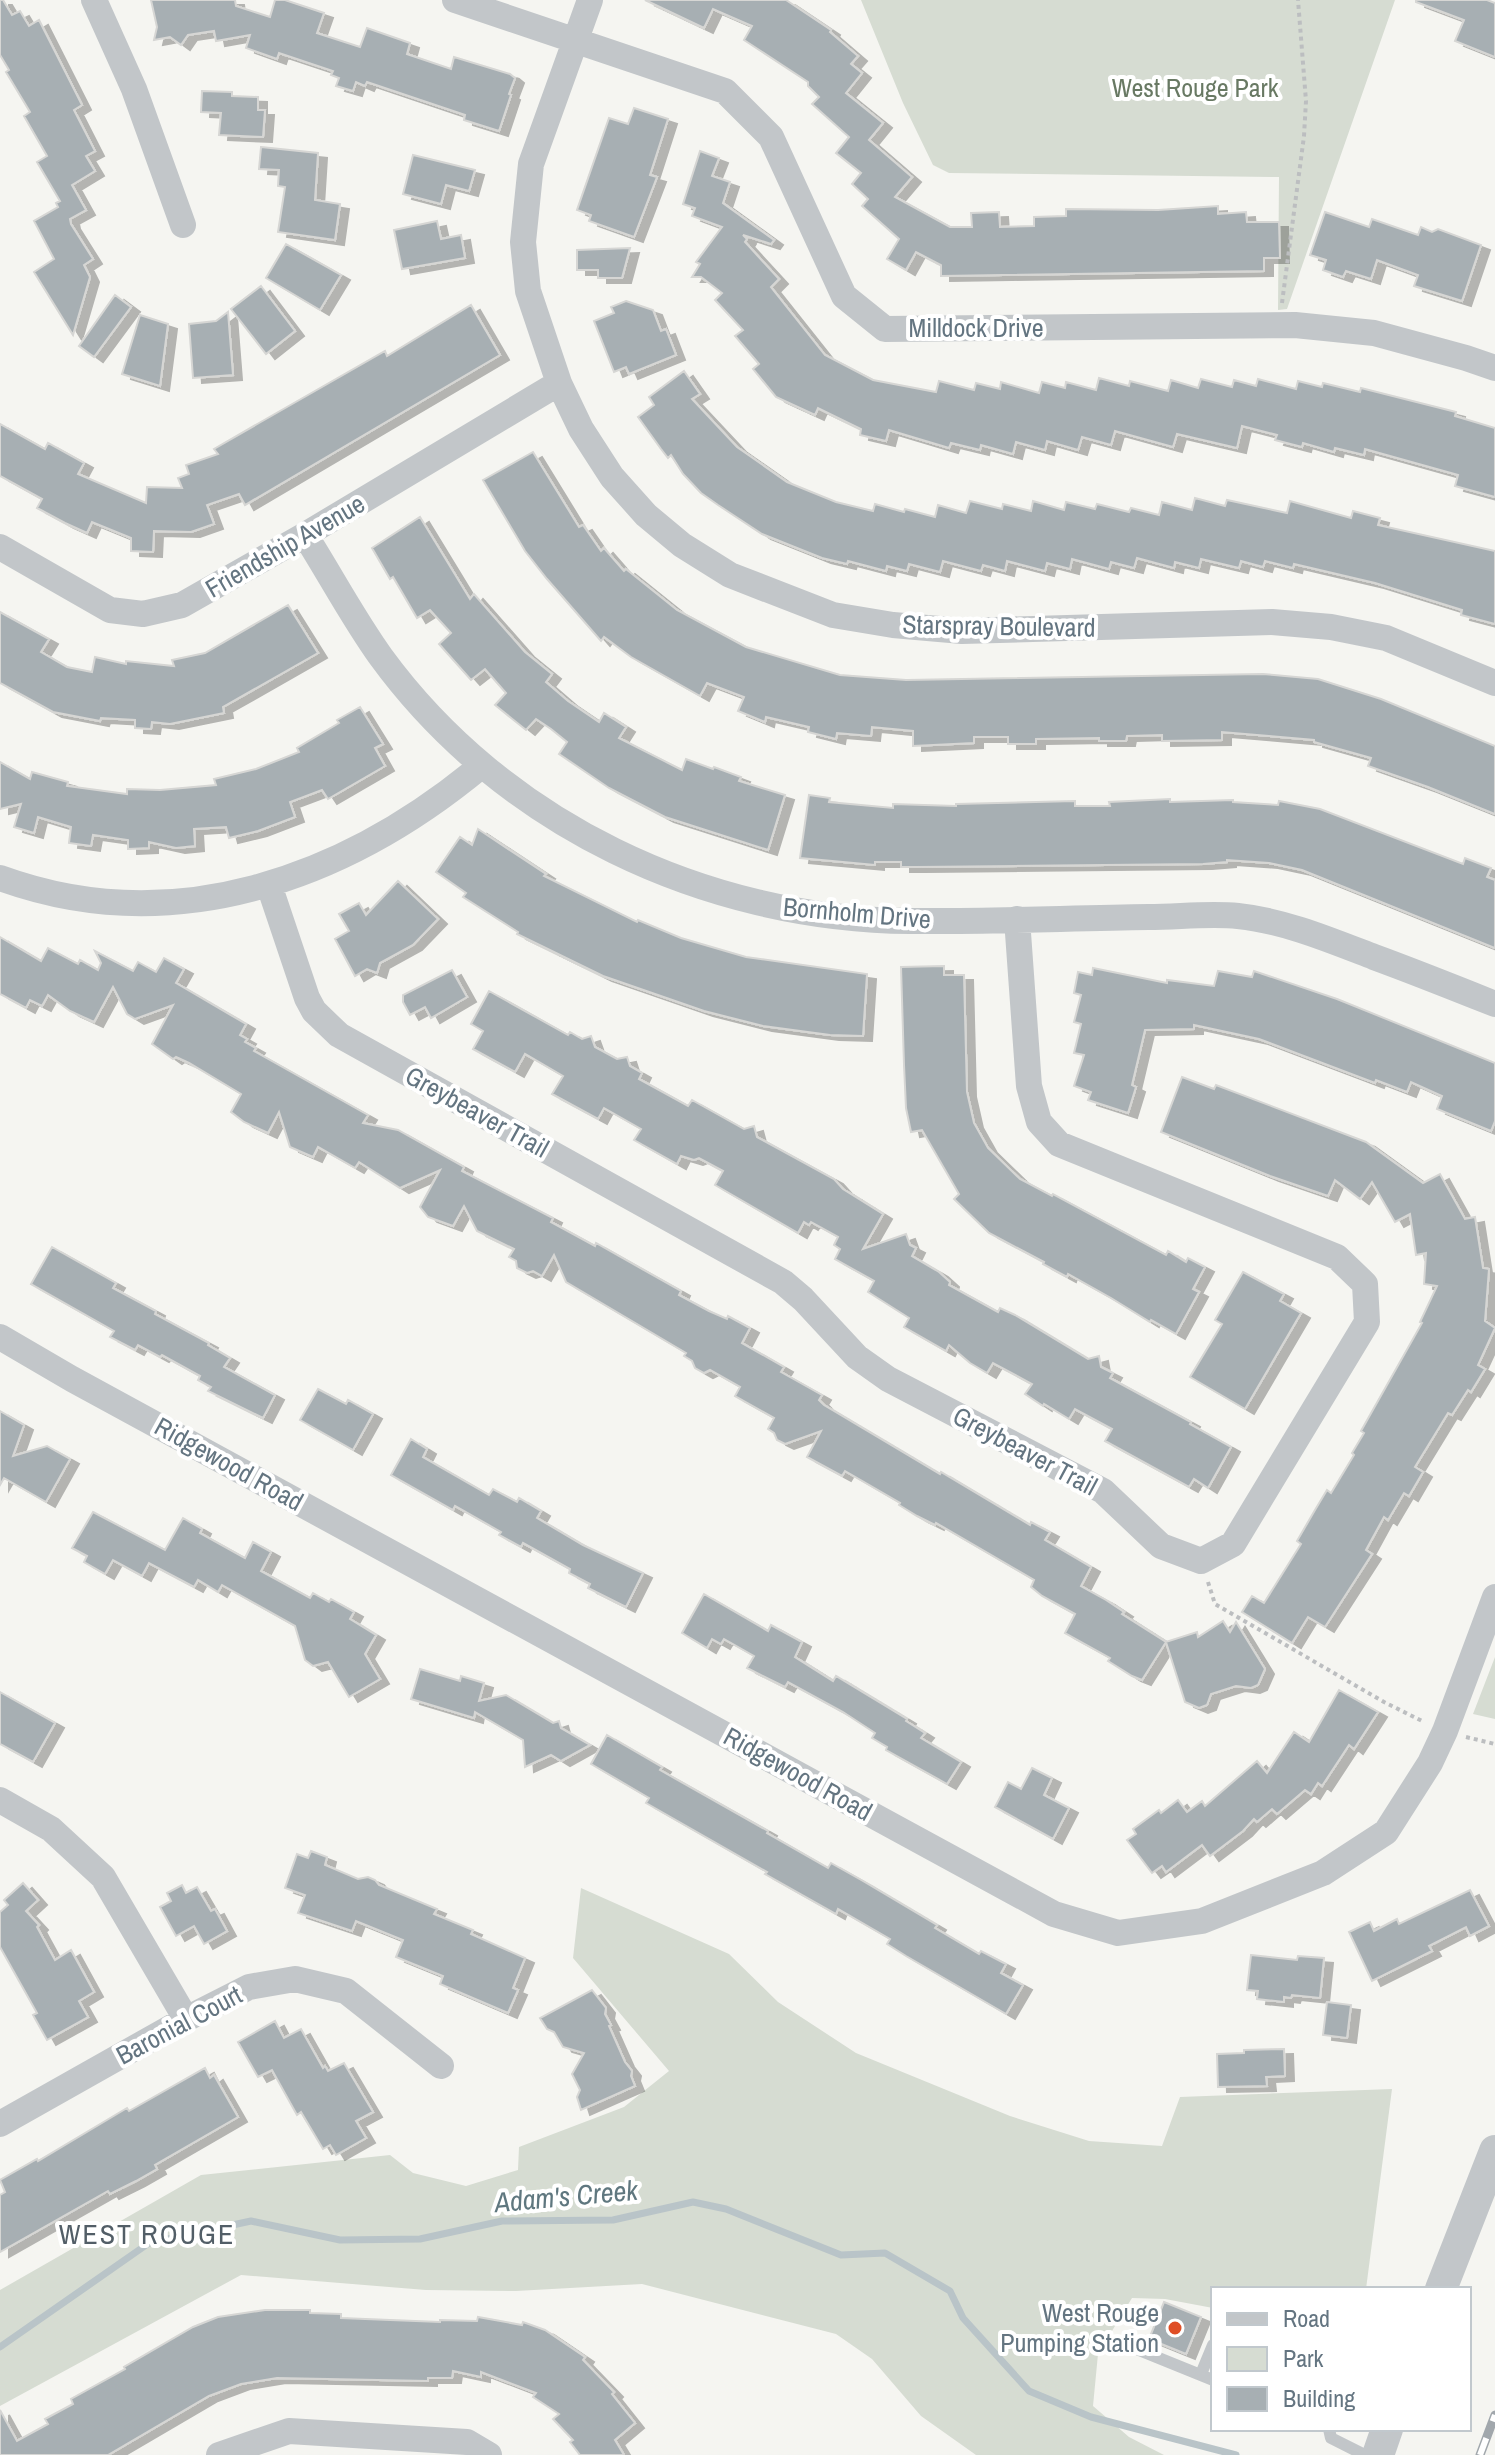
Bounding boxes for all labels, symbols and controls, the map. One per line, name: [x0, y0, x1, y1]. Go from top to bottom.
park label: West Rouge Park: [1112, 70, 1279, 105]
street label: Milldock Drive: [908, 310, 1044, 345]
street label: Friendship Avenue: [199, 486, 371, 605]
street label: Starspray Boulevard: [902, 606, 1096, 645]
street label: Bornholm Drive: [782, 889, 932, 936]
street label: Greybeaver Trail: [399, 1058, 555, 1165]
street label: Greybeaver Trail: [947, 1398, 1104, 1503]
street label: Ridgewood Road: [149, 1408, 310, 1519]
street label: Ridgewood Road: [718, 1718, 879, 1829]
street label: Baronial Court: [110, 1977, 248, 2072]
water label: Adam's Creek: [491, 2171, 641, 2221]
district label: WEST ROUGE: [59, 2215, 235, 2253]
legend: [1211, 2287, 1471, 2431]
place label: West Rouge Pumping Station: [1000, 2295, 1159, 2360]
text: Road: [1283, 2302, 1330, 2334]
marker: West Rouge Pumping Station: [1166, 2319, 1184, 2337]
text: Park: [1283, 2342, 1324, 2374]
text: Building: [1283, 2382, 1355, 2414]

